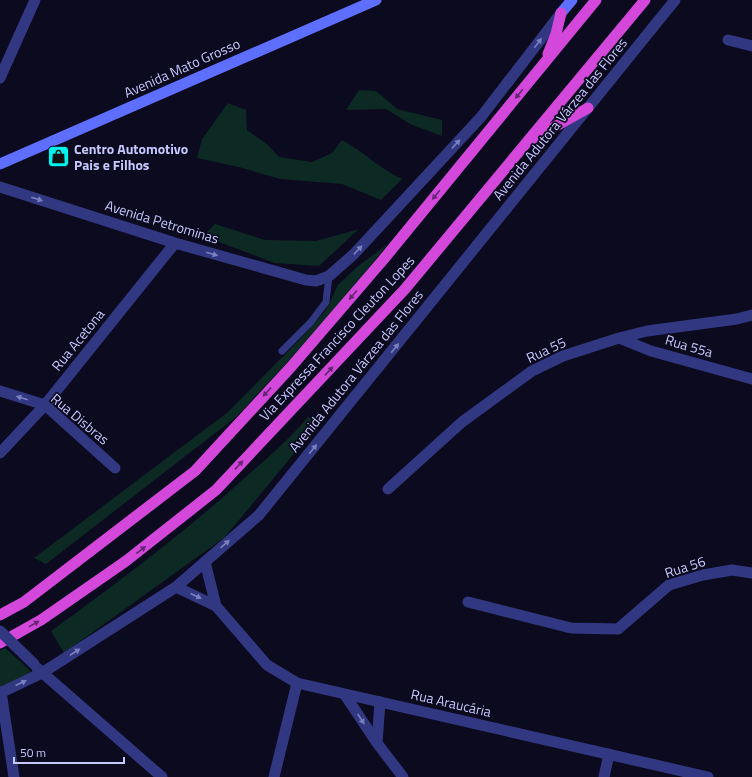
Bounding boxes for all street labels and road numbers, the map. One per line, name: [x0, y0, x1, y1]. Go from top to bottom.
street label: Avenida Mato Grosso: [120, 32, 243, 103]
street label: Avenida Adutora Várzea das Flores: [487, 33, 632, 204]
street label: Avenida Petrominas: [103, 194, 222, 249]
street label: Via Expressa Francisco Cleuton Lopes: [254, 250, 419, 425]
street label: Avenida Adutora Várzea das Flores: [283, 285, 428, 456]
street label: Rua Acetona: [46, 304, 109, 375]
street label: Rua 55a: [663, 329, 715, 362]
street label: Rua 55: [522, 331, 569, 368]
street label: Rua Disbras: [47, 388, 114, 449]
street label: Rua 56: [662, 550, 708, 583]
street label: Rua Araucária: [409, 683, 493, 722]

